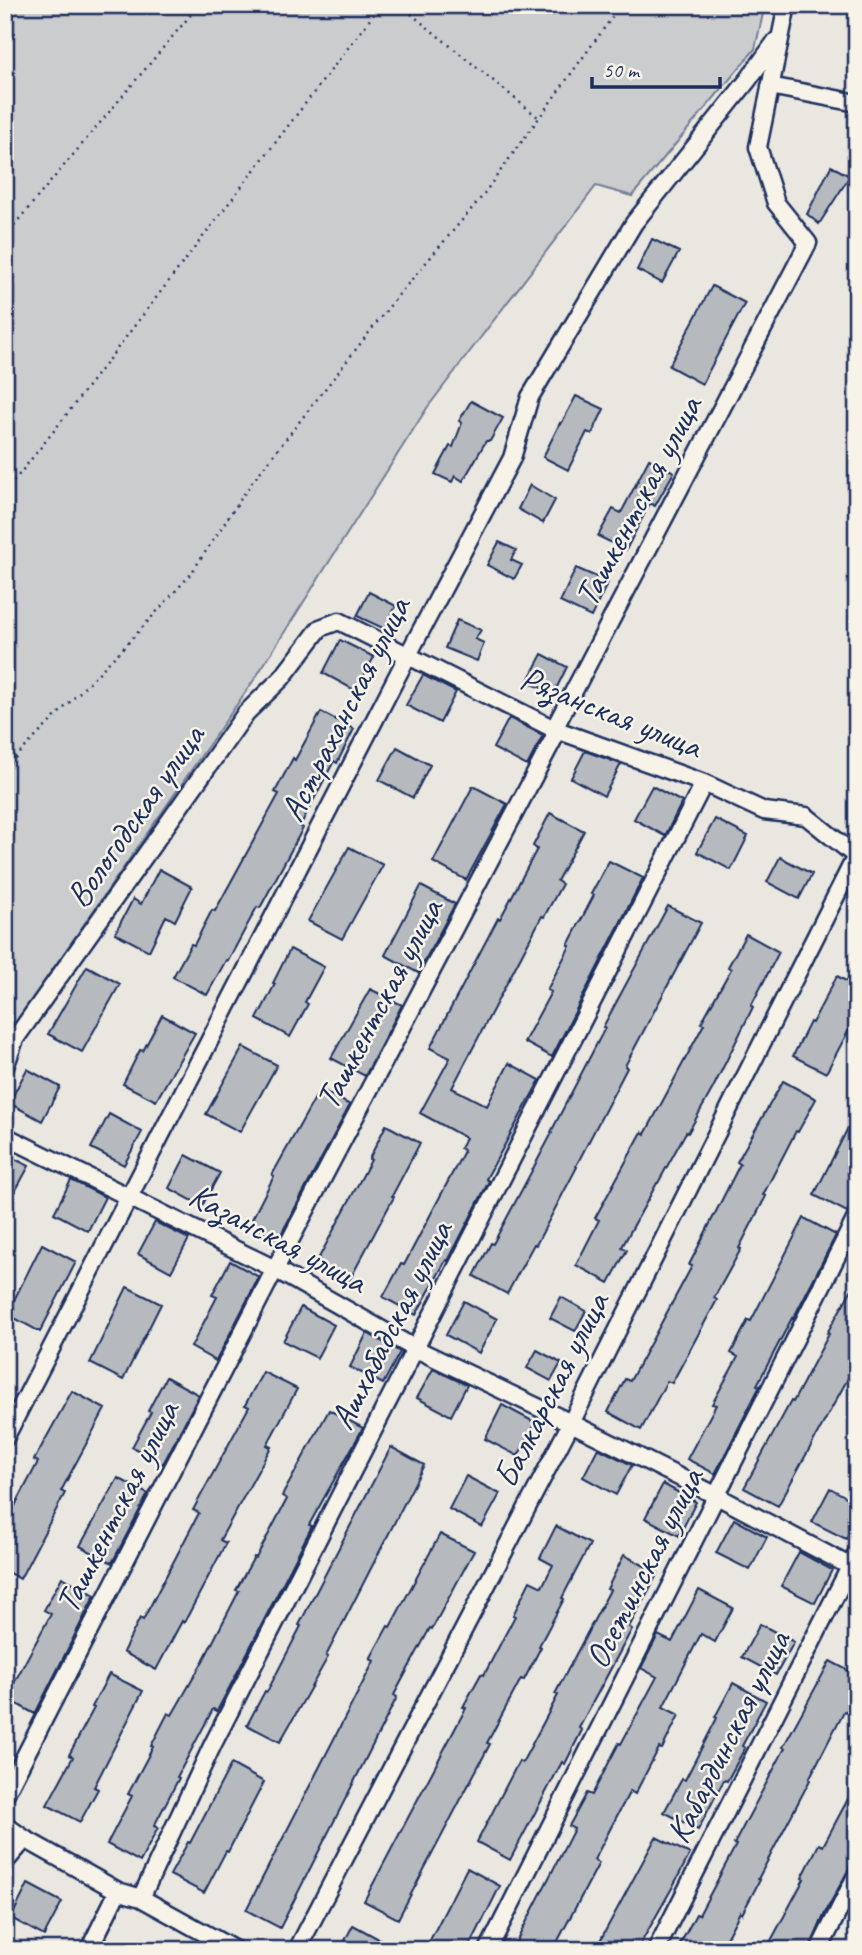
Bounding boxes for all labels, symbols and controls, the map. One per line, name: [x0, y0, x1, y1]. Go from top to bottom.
scale bar: [592, 46, 720, 90]
text: 50 m: [603, 57, 641, 83]
street label: Ташкентская улица: [564, 386, 713, 614]
street label: Астраханская улица: [269, 587, 422, 829]
street label: Рязанская улица: [514, 655, 711, 770]
street label: Вологодская улица: [56, 714, 216, 916]
street label: Ташкентская улица: [305, 889, 454, 1117]
street label: Казанская улица: [182, 1172, 377, 1305]
street label: Ашхабадская улица: [319, 1211, 464, 1437]
street label: Балкарская улица: [483, 1283, 621, 1495]
street label: Ташкентская улица: [44, 1391, 191, 1620]
street label: Осетинская улица: [574, 1458, 715, 1676]
street label: Кабардинская улица: [655, 1622, 802, 1851]

